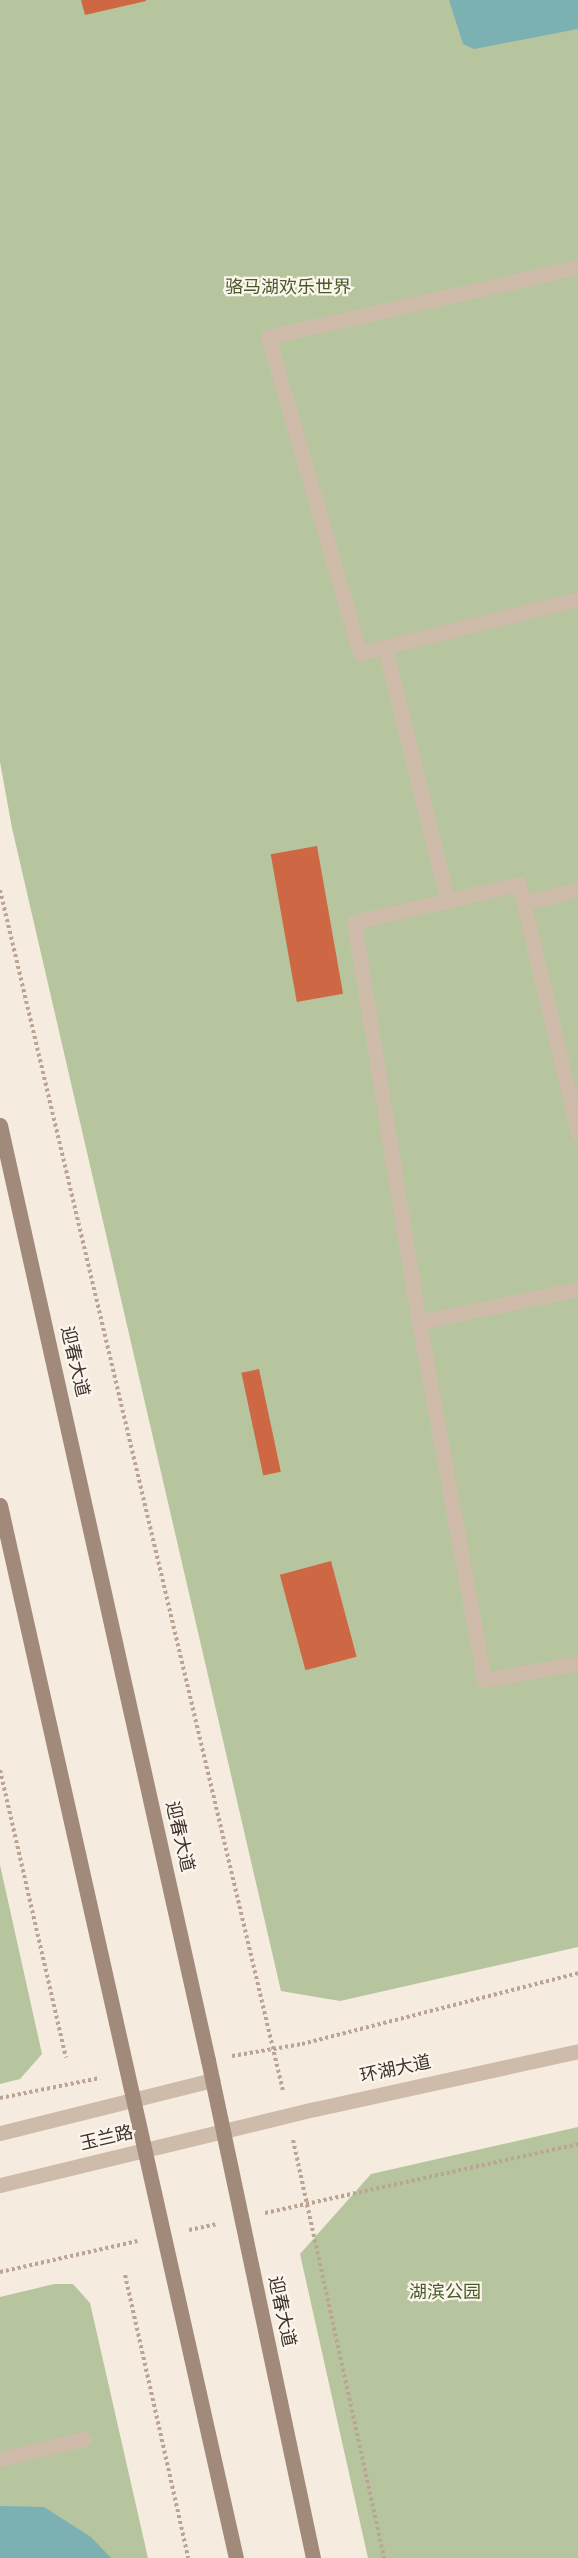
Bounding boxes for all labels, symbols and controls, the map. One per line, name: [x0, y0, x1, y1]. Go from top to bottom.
park label: 骆马湖欢乐世界: [225, 278, 351, 300]
street label: 迎春大道: [54, 1324, 92, 1400]
street label: 迎春大道: [159, 1799, 197, 1875]
street label: 环湖大道: [359, 2053, 433, 2089]
street label: 玉兰路: [78, 2123, 136, 2157]
street label: 迎春大道: [262, 2275, 298, 2349]
park label: 湖滨公园: [409, 2283, 481, 2305]

